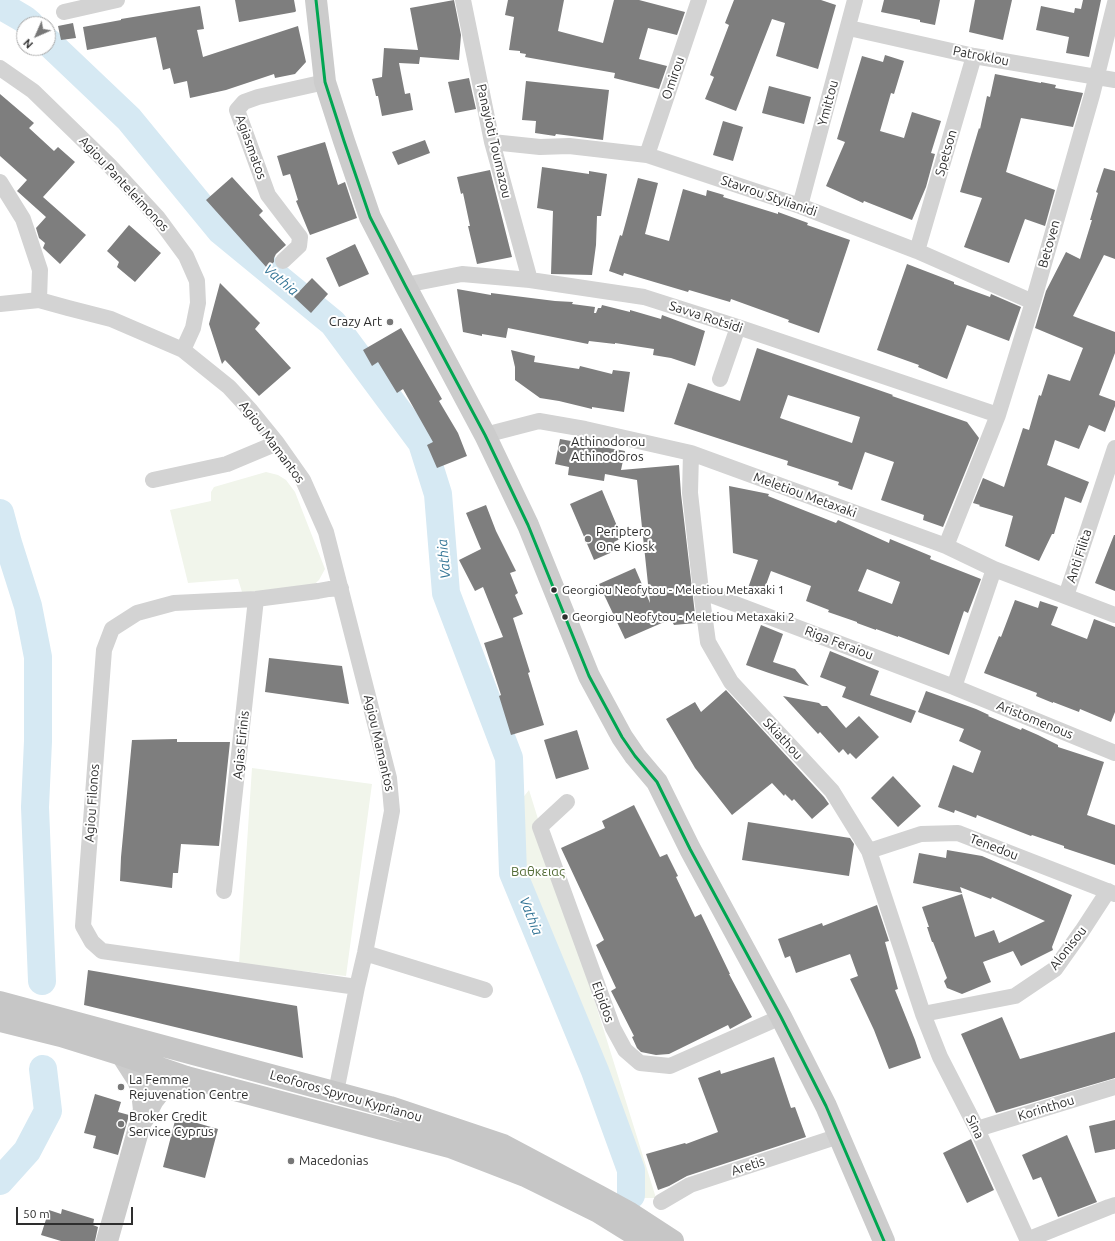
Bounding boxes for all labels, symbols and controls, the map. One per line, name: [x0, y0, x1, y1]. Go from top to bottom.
north arrow: [16, 16, 56, 56]
text: N: [21, 37, 35, 51]
street label: Patroklou: [952, 43, 1010, 69]
street label: Omirou: [658, 54, 688, 102]
street label: Ymittou: [814, 78, 842, 128]
street label: Panayioti Toumazou: [473, 82, 515, 200]
street label: Agiasmatos: [232, 113, 270, 181]
street label: Spetson: [932, 128, 960, 178]
street label: Agiou Panteleimonos: [76, 133, 172, 235]
street label: Stavrou Stylianidi: [719, 172, 819, 220]
street label: Betoven: [1035, 218, 1063, 270]
water label: Vathia: [260, 261, 302, 299]
street label: Savva Rotsidi: [667, 298, 745, 336]
place label: Crazy Art: [329, 314, 382, 330]
marker: Crazy Art: [385, 317, 395, 327]
street label: Agiou Mamantos: [236, 398, 308, 486]
place label: Athinodorou Athinodoros: [571, 434, 645, 465]
marker: Athinodorou Athinodoros: [558, 444, 568, 454]
street label: Meletiou Metaxaki: [751, 469, 859, 521]
place label: Periptero One Kiosk: [596, 524, 655, 555]
street label: Anti Filita: [1063, 527, 1095, 585]
marker: Periptero One Kiosk: [583, 534, 593, 544]
water label: Vathia: [434, 538, 454, 580]
place label: Georgiou Neofytou - Meletiou Metaxaki 1: [562, 583, 785, 597]
marker: Georgiou Neofytou - Meletiou Metaxaki 1: [549, 585, 559, 595]
place label: Georgiou Neofytou - Meletiou Metaxaki 2: [572, 610, 795, 624]
marker: Georgiou Neofytou - Meletiou Metaxaki 2: [560, 612, 570, 622]
street label: Riga Feraiou: [803, 623, 875, 663]
street label: Agiou Mamantos: [360, 693, 398, 793]
street label: Aristomenous: [994, 698, 1076, 742]
street label: Agias Eirinis: [230, 710, 252, 780]
street label: Skiathou: [760, 715, 806, 763]
street label: Agiou Filonos: [81, 763, 103, 843]
street label: Tenedou: [967, 831, 1021, 863]
park label: Βαθκειας: [511, 864, 565, 880]
water label: Vathia: [516, 894, 546, 938]
street label: Alonisou: [1046, 923, 1090, 973]
street label: Elpidos: [588, 979, 618, 1025]
street label: Leoforos Spyrou Kyprianou: [268, 1067, 424, 1125]
place label: La Femme Rejuvenation Centre: [129, 1072, 248, 1103]
marker: La Femme Rejuvenation Centre: [116, 1082, 126, 1092]
street label: Korinthou: [1016, 1092, 1076, 1124]
place label: Broker Credit Service Cyprus: [129, 1109, 214, 1140]
street label: Sina: [963, 1113, 987, 1141]
marker: Broker Credit Service Cyprus: [116, 1119, 126, 1129]
place label: Macedonias: [299, 1153, 368, 1169]
street label: Aretis: [729, 1153, 767, 1179]
marker: Macedonias: [286, 1156, 296, 1166]
scale bar: [18, 1199, 135, 1225]
text: 50 m: [23, 1207, 50, 1220]

